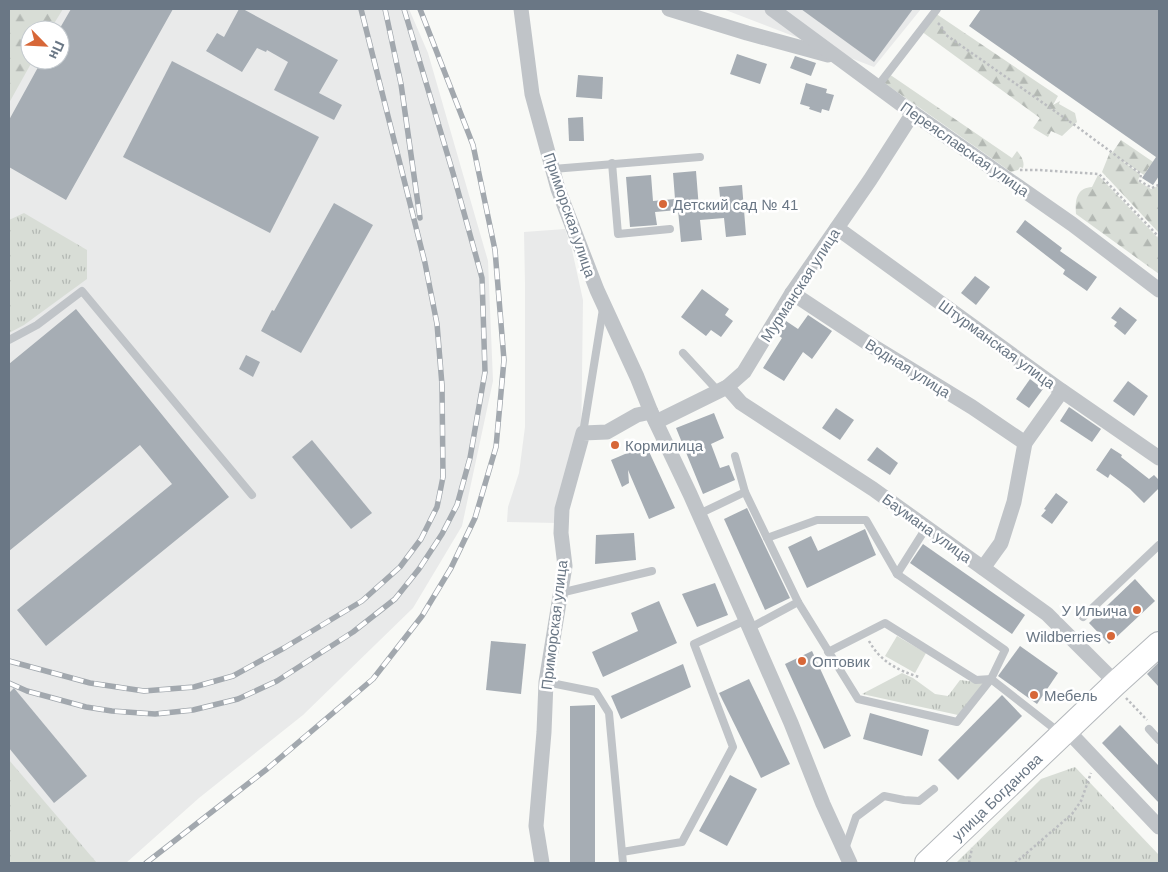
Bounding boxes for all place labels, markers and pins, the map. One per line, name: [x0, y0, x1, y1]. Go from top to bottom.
place label: Детский сад № 41: [673, 196, 798, 213]
marker: Детский сад № 41: [657, 198, 669, 210]
place label: Кормилица: [625, 437, 704, 454]
marker: Кормилица: [609, 439, 621, 451]
place label: У Ильича: [1061, 602, 1128, 619]
marker: У Ильича: [1131, 604, 1143, 616]
place label: Wildberries: [1026, 628, 1101, 645]
marker: Wildberries: [1105, 630, 1117, 642]
place label: Оптовик: [812, 653, 870, 670]
marker: Оптовик: [796, 655, 808, 667]
place label: Мебель: [1044, 687, 1098, 704]
marker: Мебель: [1028, 689, 1040, 701]

